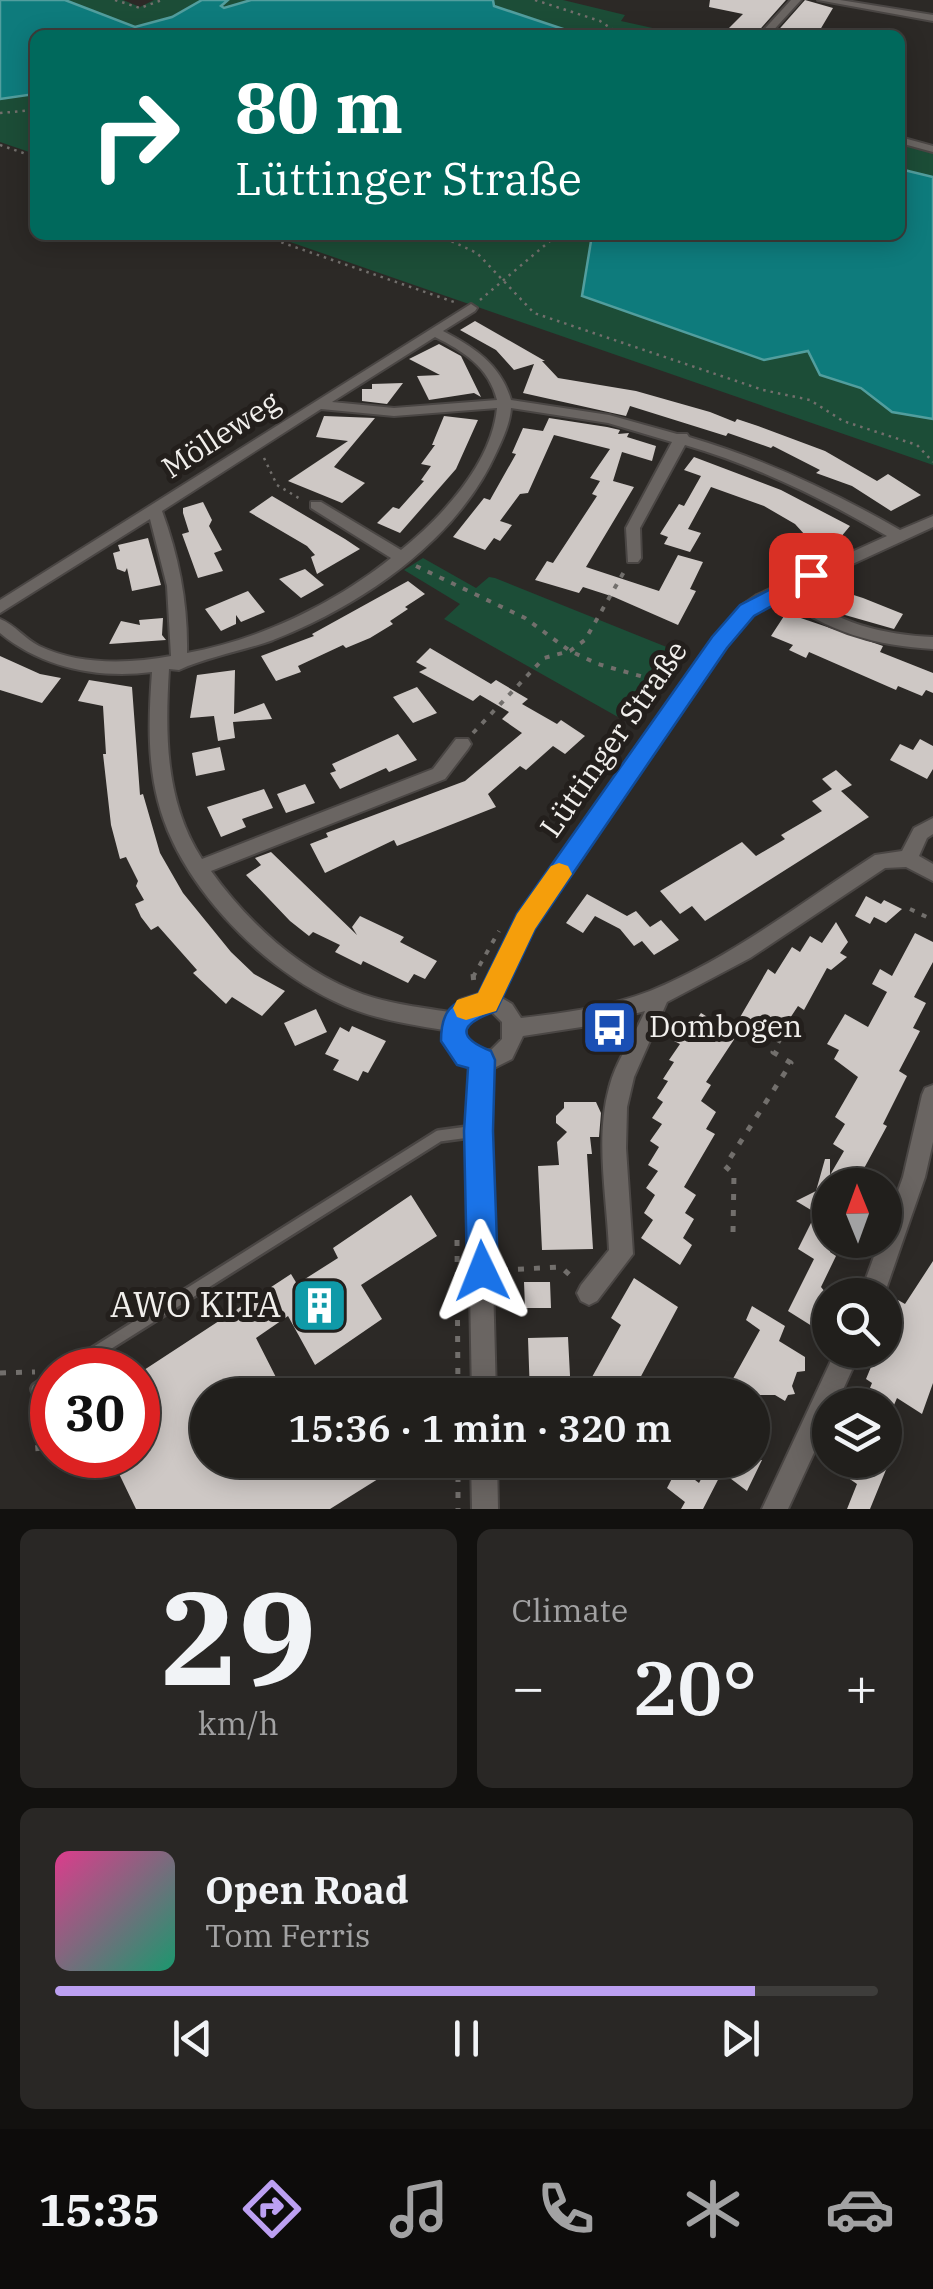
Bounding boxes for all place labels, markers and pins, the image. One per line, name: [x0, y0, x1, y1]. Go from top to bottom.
pin: [769, 533, 854, 618]
bus stop icon: Dombogen: [580, 997, 640, 1057]
place label: Dombogen: [649, 1006, 802, 1045]
building icon: AWO KITA: [290, 1275, 350, 1335]
place label: AWO KITA: [110, 1281, 281, 1327]

